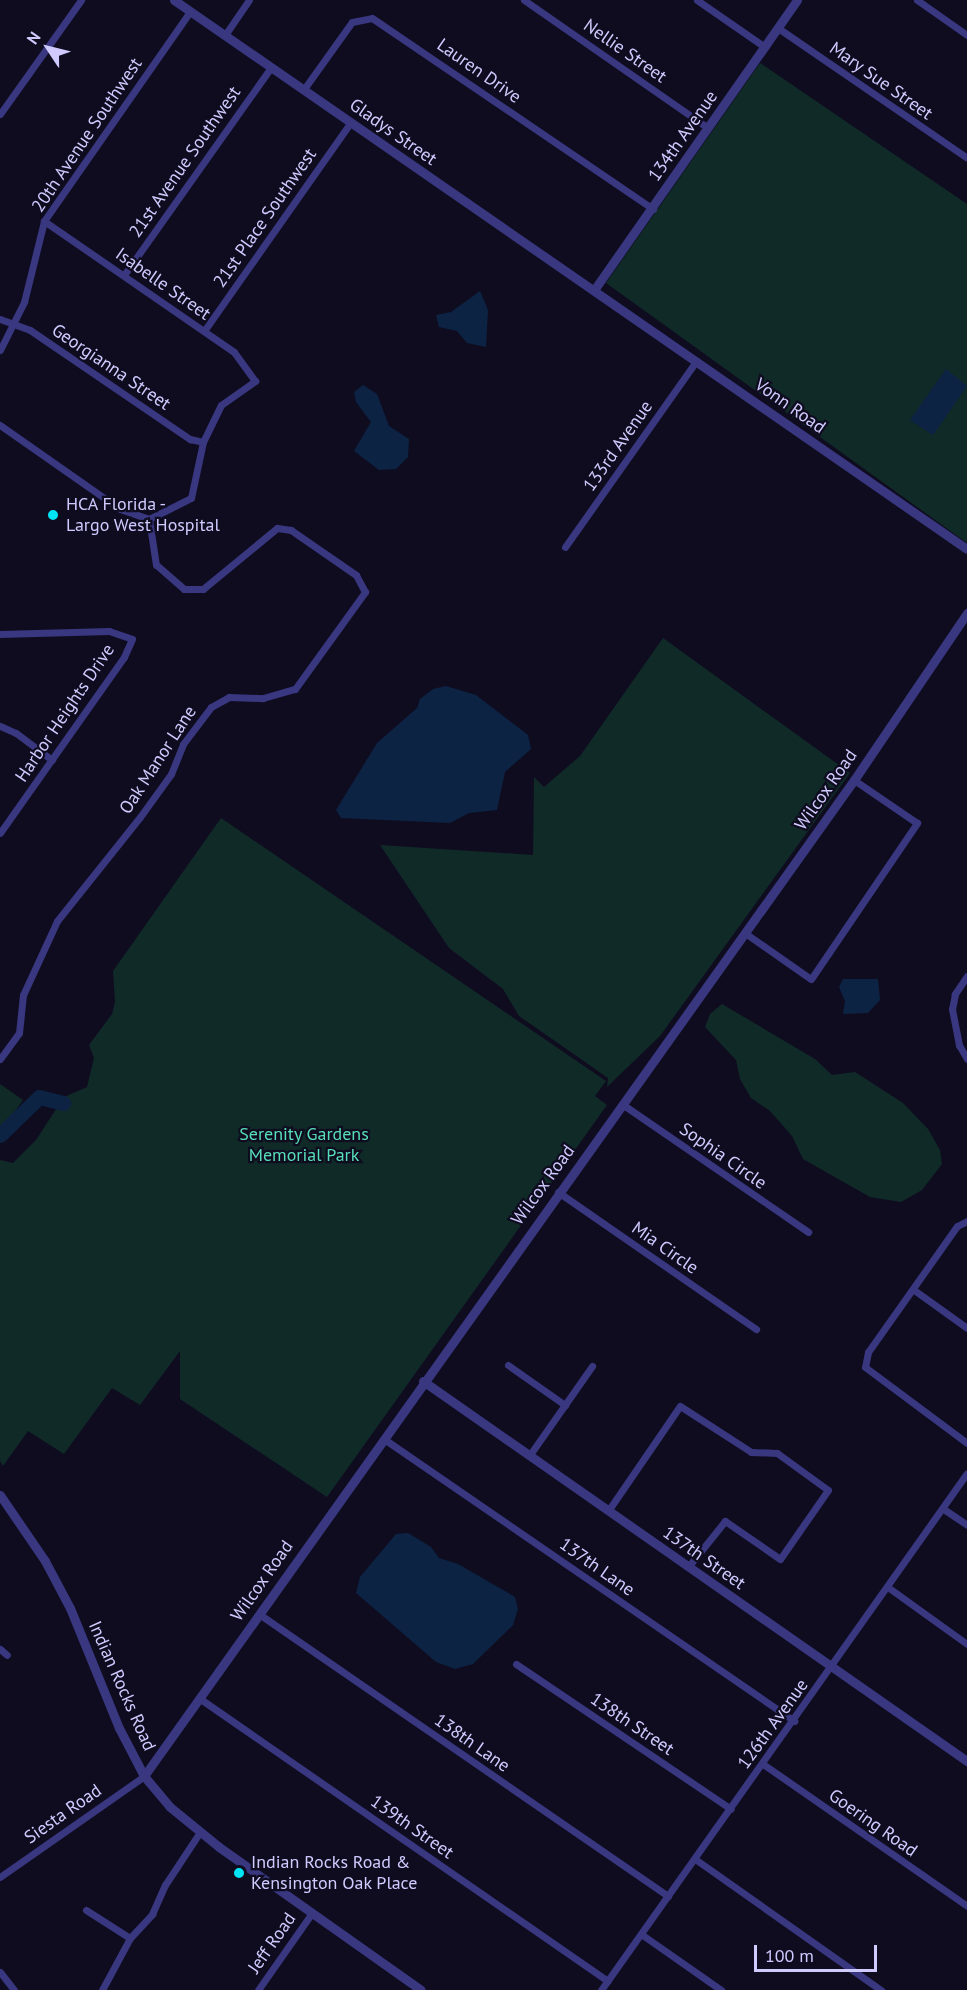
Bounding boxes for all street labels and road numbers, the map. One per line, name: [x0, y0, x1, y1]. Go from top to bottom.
street label: Nellie Street: [579, 14, 671, 88]
street label: Lauren Drive: [433, 34, 525, 108]
street label: Mary Sue Street: [825, 37, 937, 125]
street label: 20th Avenue Southwest: [27, 53, 147, 217]
street label: 21st Avenue Southwest: [125, 82, 245, 242]
street label: 134th Avenue: [644, 86, 722, 186]
street label: Gladys Street: [345, 94, 441, 170]
street label: 21st Place Southwest: [209, 144, 321, 292]
street label: Isabelle Street: [111, 243, 215, 325]
street label: Georgianna Street: [48, 319, 174, 415]
street label: Vonn Road: [750, 374, 830, 438]
street label: 133rd Avenue: [579, 396, 657, 496]
street label: Harbor Heights Drive: [11, 640, 119, 786]
street label: Oak Manor Lane: [115, 702, 201, 818]
street label: Wilcox Road: [790, 745, 862, 835]
street label: Sophia Circle: [675, 1118, 771, 1194]
street label: Wilcox Road: [507, 1141, 579, 1229]
street label: Mia Circle: [627, 1217, 703, 1279]
street label: 137th Street: [659, 1522, 749, 1594]
street label: 137th Lane: [555, 1533, 639, 1601]
street label: Wilcox Road: [226, 1536, 298, 1626]
street label: Indian Rocks Road: [84, 1618, 160, 1754]
street label: 126th Avenue: [733, 1675, 813, 1773]
street label: 138th Street: [586, 1688, 678, 1760]
street label: 138th Lane: [430, 1709, 514, 1777]
street label: Siesta Road: [20, 1780, 106, 1848]
street label: Goering Road: [825, 1785, 921, 1861]
street label: 139th Street: [366, 1791, 458, 1863]
street label: Jeff Road: [243, 1909, 301, 1977]

